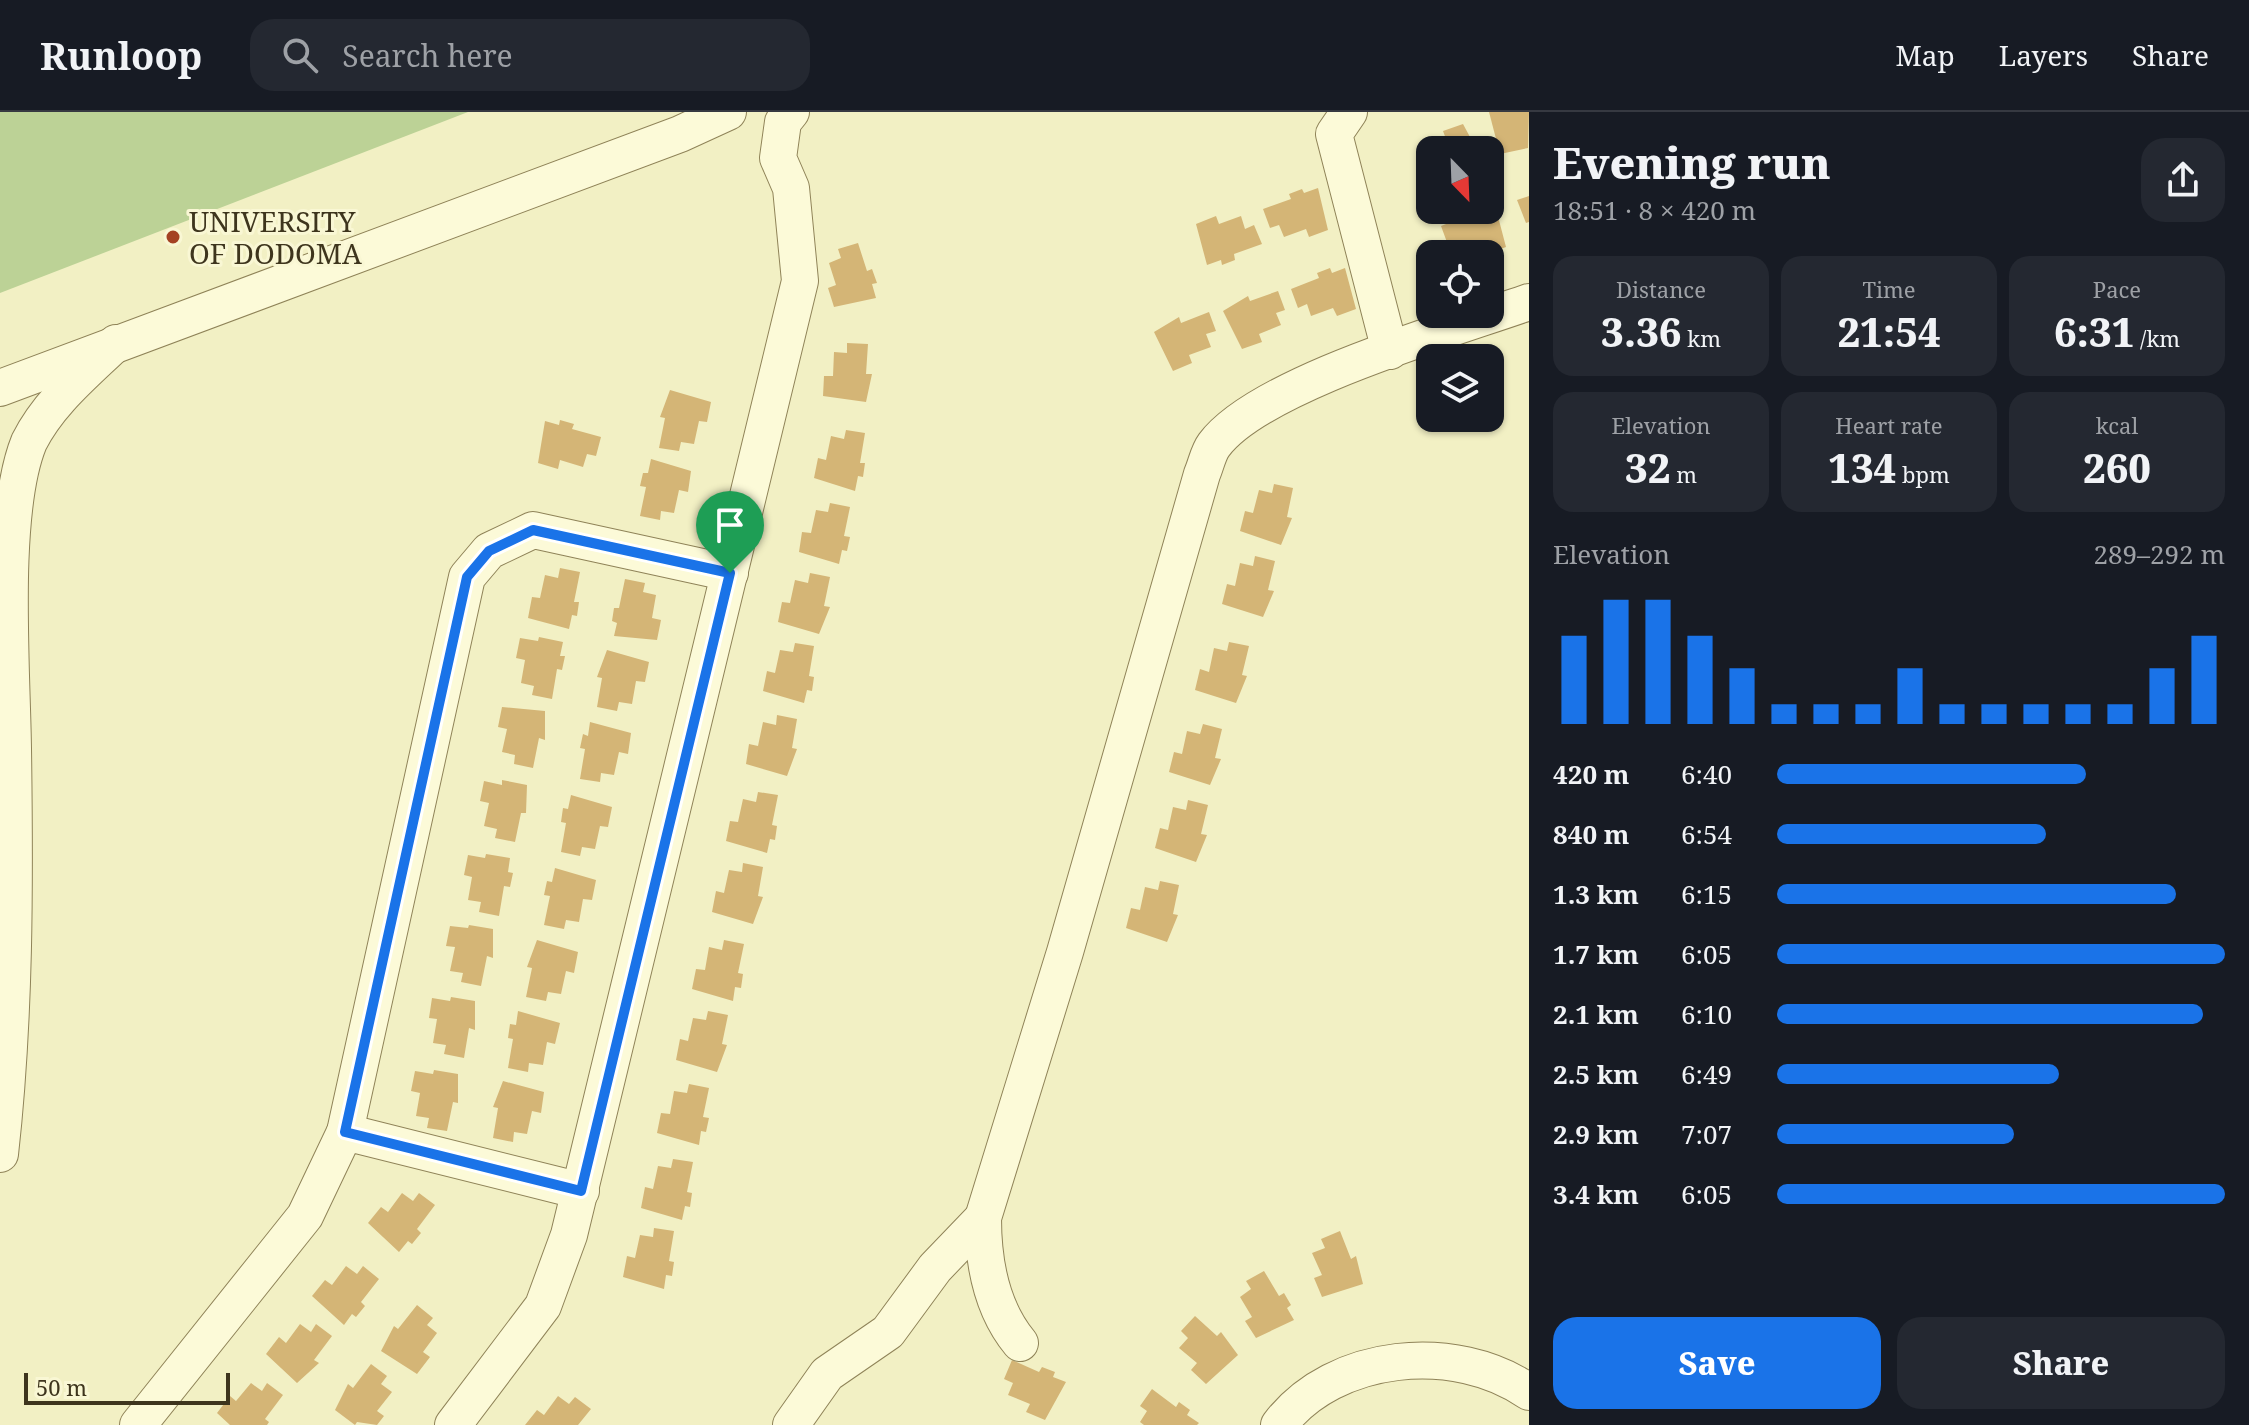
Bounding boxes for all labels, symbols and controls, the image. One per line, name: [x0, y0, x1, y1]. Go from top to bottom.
search box: [250, 19, 810, 91]
text: Runloop: [40, 29, 202, 81]
icon: search: [278, 33, 322, 77]
text: Search here: [342, 35, 513, 76]
text: Map: [1896, 36, 1955, 74]
text: Layers: [1999, 36, 2088, 74]
text: Share: [2132, 36, 2209, 74]
text: Evening run: [1553, 132, 1831, 192]
north arrow: [1416, 136, 1504, 224]
map controls: [1416, 136, 1504, 432]
button: share: [2141, 138, 2225, 222]
text: 18:51 · 8 × 420 m: [1553, 192, 1756, 228]
place label: UNIVERSITY OF DODOMA: [189, 202, 362, 272]
marker: UNIVERSITY OF DODOMA: [164, 228, 182, 246]
button: locate: [1416, 240, 1504, 328]
text: Distance: [1616, 274, 1706, 304]
text: Time: [1862, 274, 1916, 304]
text: Pace: [2093, 274, 2141, 304]
text: 3.36: [1601, 304, 1682, 359]
text: 21:54: [1837, 304, 1941, 359]
text: 6:31: [2054, 304, 2134, 359]
text: km: [1682, 323, 1721, 353]
text: /km: [2134, 323, 2180, 353]
button: layers: [1416, 344, 1504, 432]
text: Elevation: [1611, 410, 1711, 440]
text: Heart rate: [1835, 410, 1943, 440]
text: kcal: [2096, 410, 2138, 440]
text: 32: [1625, 440, 1670, 495]
text: 134: [1828, 440, 1896, 495]
text: 260: [2083, 440, 2151, 495]
text: m: [1670, 459, 1697, 489]
text: bpm: [1896, 459, 1950, 489]
pin: [696, 491, 764, 573]
icon: arrive: [708, 503, 752, 547]
text: Elevation: [1553, 536, 1670, 572]
text: 289–292 m: [2093, 536, 2225, 572]
text: 420 m: [1553, 756, 1629, 792]
text: 6:40: [1681, 756, 1732, 792]
text: 840 m: [1553, 816, 1629, 852]
text: 6:54: [1681, 816, 1732, 852]
text: 1.3 km: [1553, 876, 1639, 912]
text: 6:15: [1681, 876, 1732, 912]
text: 1.7 km: [1553, 936, 1639, 972]
text: 6:05: [1681, 936, 1732, 972]
text: 2.1 km: [1553, 996, 1639, 1032]
text: 6:10: [1681, 996, 1732, 1032]
text: 2.5 km: [1553, 1056, 1639, 1092]
text: 6:49: [1681, 1056, 1732, 1092]
text: 2.9 km: [1553, 1116, 1639, 1152]
text: 7:07: [1681, 1116, 1732, 1152]
text: 3.4 km: [1553, 1176, 1639, 1212]
text: 6:05: [1681, 1176, 1732, 1212]
button: Save: [1553, 1317, 1881, 1409]
button: Share: [1897, 1317, 2225, 1409]
scale bar: [24, 1369, 230, 1405]
text: 50 m: [36, 1372, 87, 1402]

